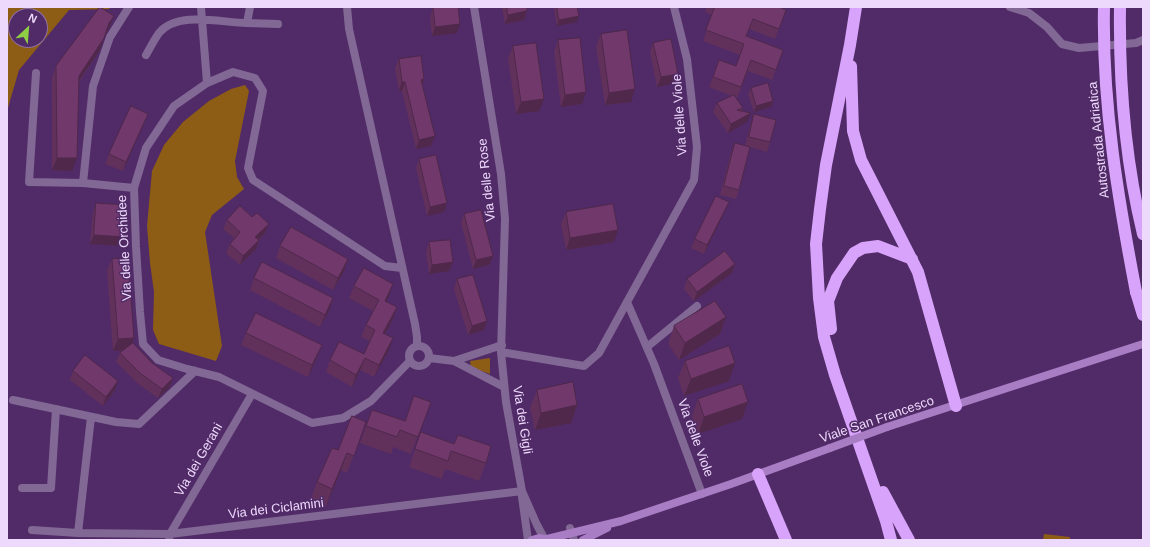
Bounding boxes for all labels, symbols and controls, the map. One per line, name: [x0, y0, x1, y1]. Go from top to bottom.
north arrow: [8, 8, 48, 48]
text: N: [27, 11, 39, 25]
street label: Via delle Viole: [669, 74, 691, 156]
street label: Autostrada Adriatica: [1085, 81, 1113, 199]
street label: Via delle Rose: [475, 138, 499, 222]
street label: Via delle Orchidee: [114, 195, 136, 301]
street label: Via dei Gigli: [509, 385, 535, 455]
street label: Viale San Francesco: [818, 393, 936, 447]
street label: Via delle Viole: [674, 397, 716, 479]
street label: Via dei Gerani: [172, 421, 226, 499]
street label: Via dei Ciclamini: [227, 495, 325, 523]

